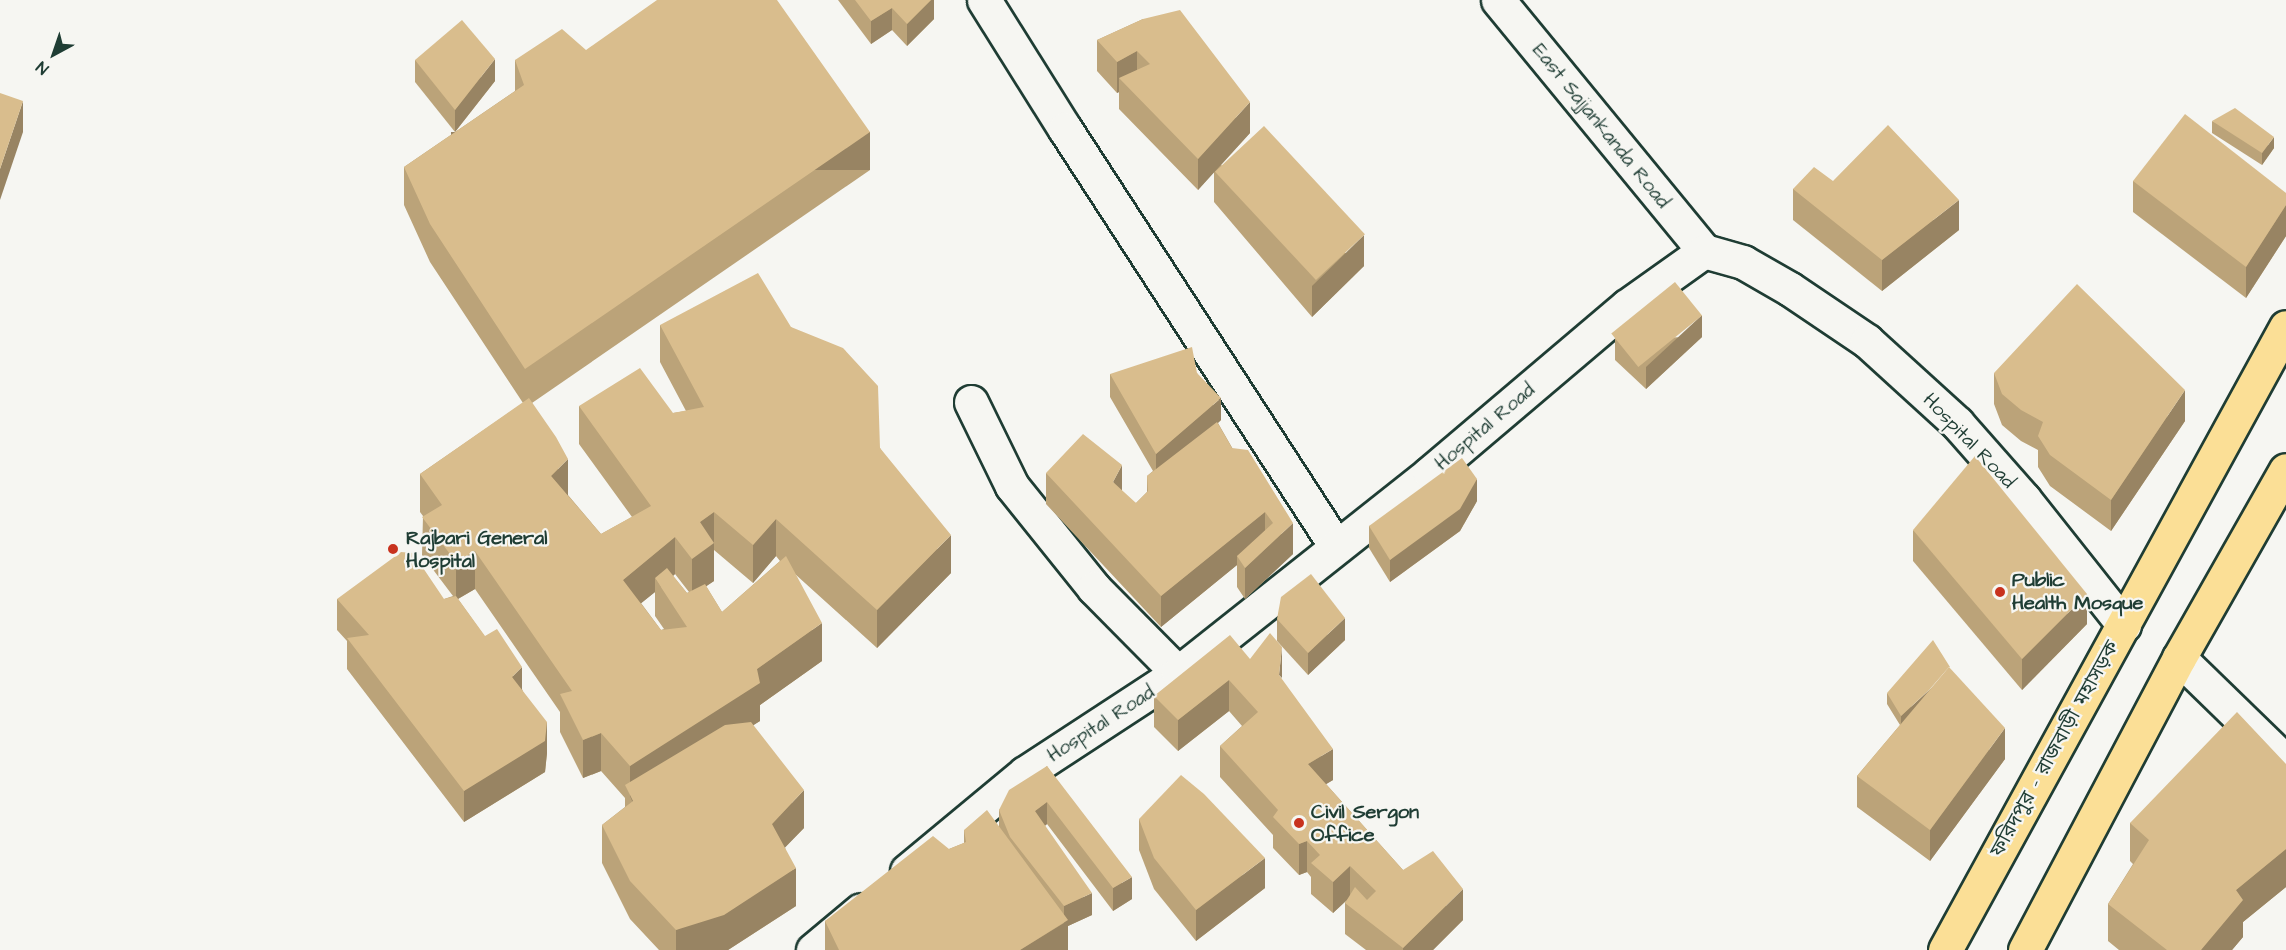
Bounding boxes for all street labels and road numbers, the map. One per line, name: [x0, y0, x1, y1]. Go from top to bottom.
street label: East Sajjankanda Road: [1527, 39, 1675, 213]
street label: Hospital Road: [1430, 378, 1540, 476]
street label: Hospital Road: [1918, 388, 2020, 494]
street label: ফরিদপুর - রাজবাড়ী মহাসড়ক: [1985, 637, 2125, 861]
street label: Hospital Road: [1043, 680, 1159, 768]

